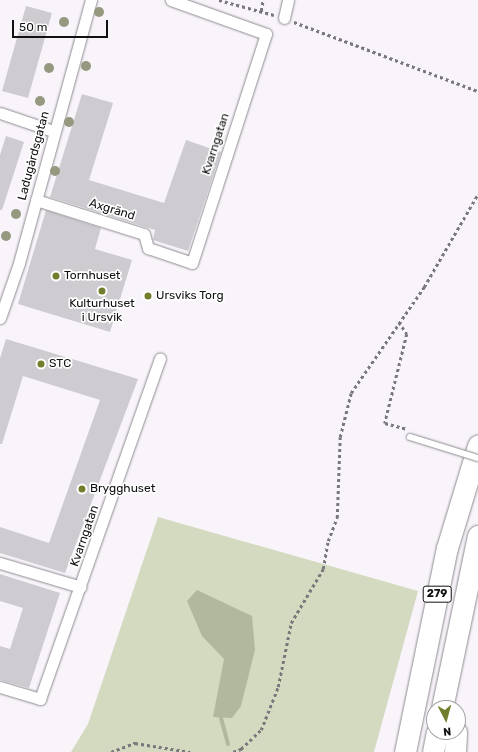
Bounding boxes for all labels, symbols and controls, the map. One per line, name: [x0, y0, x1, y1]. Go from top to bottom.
scale bar: [14, 12, 110, 38]
text: 50 m: [19, 20, 47, 34]
street label: Ladugårdsgatan: [15, 110, 53, 202]
street label: Kvarngatan: [199, 111, 233, 177]
street label: Axgränd: [87, 196, 137, 224]
place label: Tornhuset: [64, 269, 121, 283]
marker: Tornhuset: [51, 271, 61, 281]
marker: Kulturhuset i Ursvik: [97, 286, 107, 296]
place label: Ursviks Torg: [156, 289, 224, 303]
marker: Ursviks Torg: [143, 291, 153, 301]
place label: Kulturhuset i Ursvik: [69, 297, 135, 325]
place label: STC: [49, 357, 71, 371]
marker: STC: [36, 359, 46, 369]
place label: Brygghuset: [90, 482, 155, 496]
marker: Brygghuset: [77, 484, 87, 494]
street label: Kvarngatan: [68, 503, 102, 569]
road number: 279: [422, 585, 452, 603]
north arrow: [426, 700, 466, 740]
text: N: [443, 725, 452, 738]

